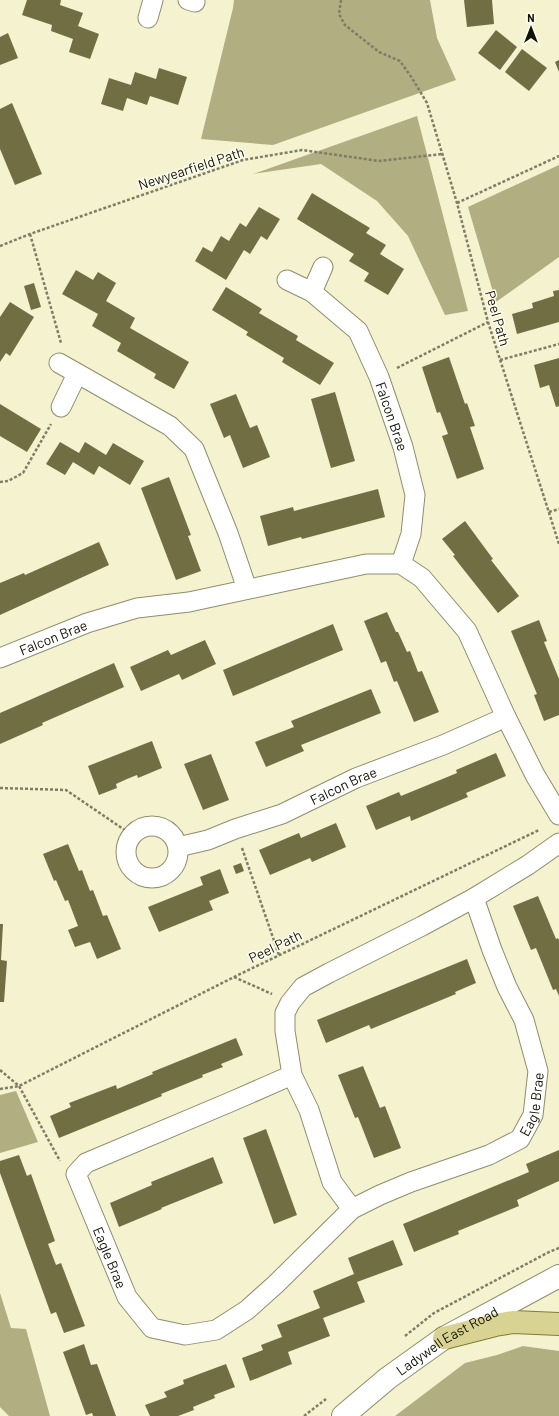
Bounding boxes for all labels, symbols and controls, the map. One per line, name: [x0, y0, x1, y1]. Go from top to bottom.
north arrow: [511, 8, 551, 48]
text: N: [527, 11, 535, 24]
street label: Newyearfield Path: [136, 143, 246, 193]
street label: Peel Path: [482, 288, 514, 348]
street label: Falcon Brae: [373, 380, 412, 453]
street label: Falcon Brae: [16, 615, 89, 658]
street label: Falcon Brae: [307, 763, 379, 808]
street label: Peel Path: [246, 926, 304, 966]
street label: Eagle Brae: [515, 1071, 546, 1139]
street label: Eagle Brae: [90, 1224, 131, 1291]
street label: Ladywell East Road: [392, 1302, 501, 1378]

